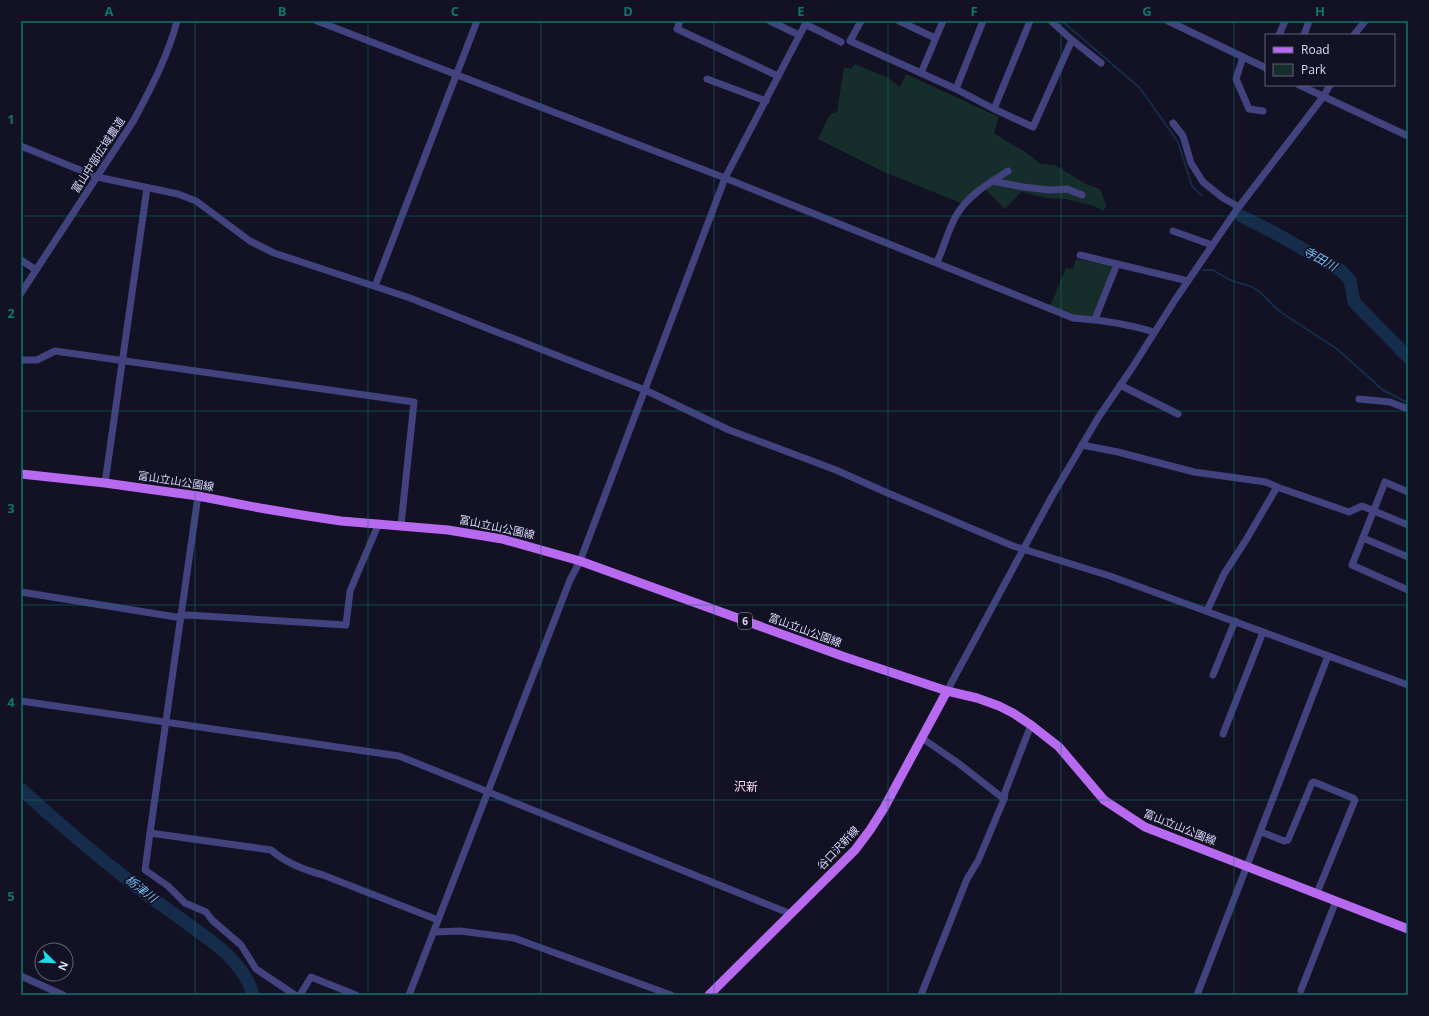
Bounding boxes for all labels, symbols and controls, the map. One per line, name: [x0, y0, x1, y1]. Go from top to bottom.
text: A: [105, 2, 114, 20]
text: B: [278, 2, 287, 20]
text: C: [451, 2, 459, 20]
text: D: [623, 2, 633, 20]
text: E: [797, 2, 805, 20]
text: F: [970, 2, 978, 20]
text: G: [1142, 2, 1152, 20]
text: H: [1315, 2, 1325, 20]
legend: [1265, 34, 1395, 86]
text: Road: [1301, 41, 1330, 58]
text: Park: [1301, 61, 1327, 78]
text: 1: [7, 110, 15, 128]
street label: 富山中部広域農道: [67, 114, 128, 196]
water label: 寺田川: [1300, 242, 1342, 276]
text: 2: [7, 304, 15, 322]
street label: 富山立山公園線: [137, 467, 215, 494]
text: 3: [7, 499, 15, 517]
street label: 富山立山公園線: [458, 511, 536, 542]
street label: 富山立山公園線: [766, 609, 844, 650]
road number: 6: [738, 613, 752, 629]
text: 4: [7, 693, 15, 711]
district label: 沢新: [734, 778, 758, 795]
street label: 富山立山公園線: [1142, 805, 1219, 848]
street label: 谷口沢新線: [813, 822, 862, 873]
water label: 栃津川: [122, 871, 162, 908]
text: 5: [7, 887, 15, 905]
north arrow: [34, 942, 74, 982]
text: N: [55, 959, 72, 973]

